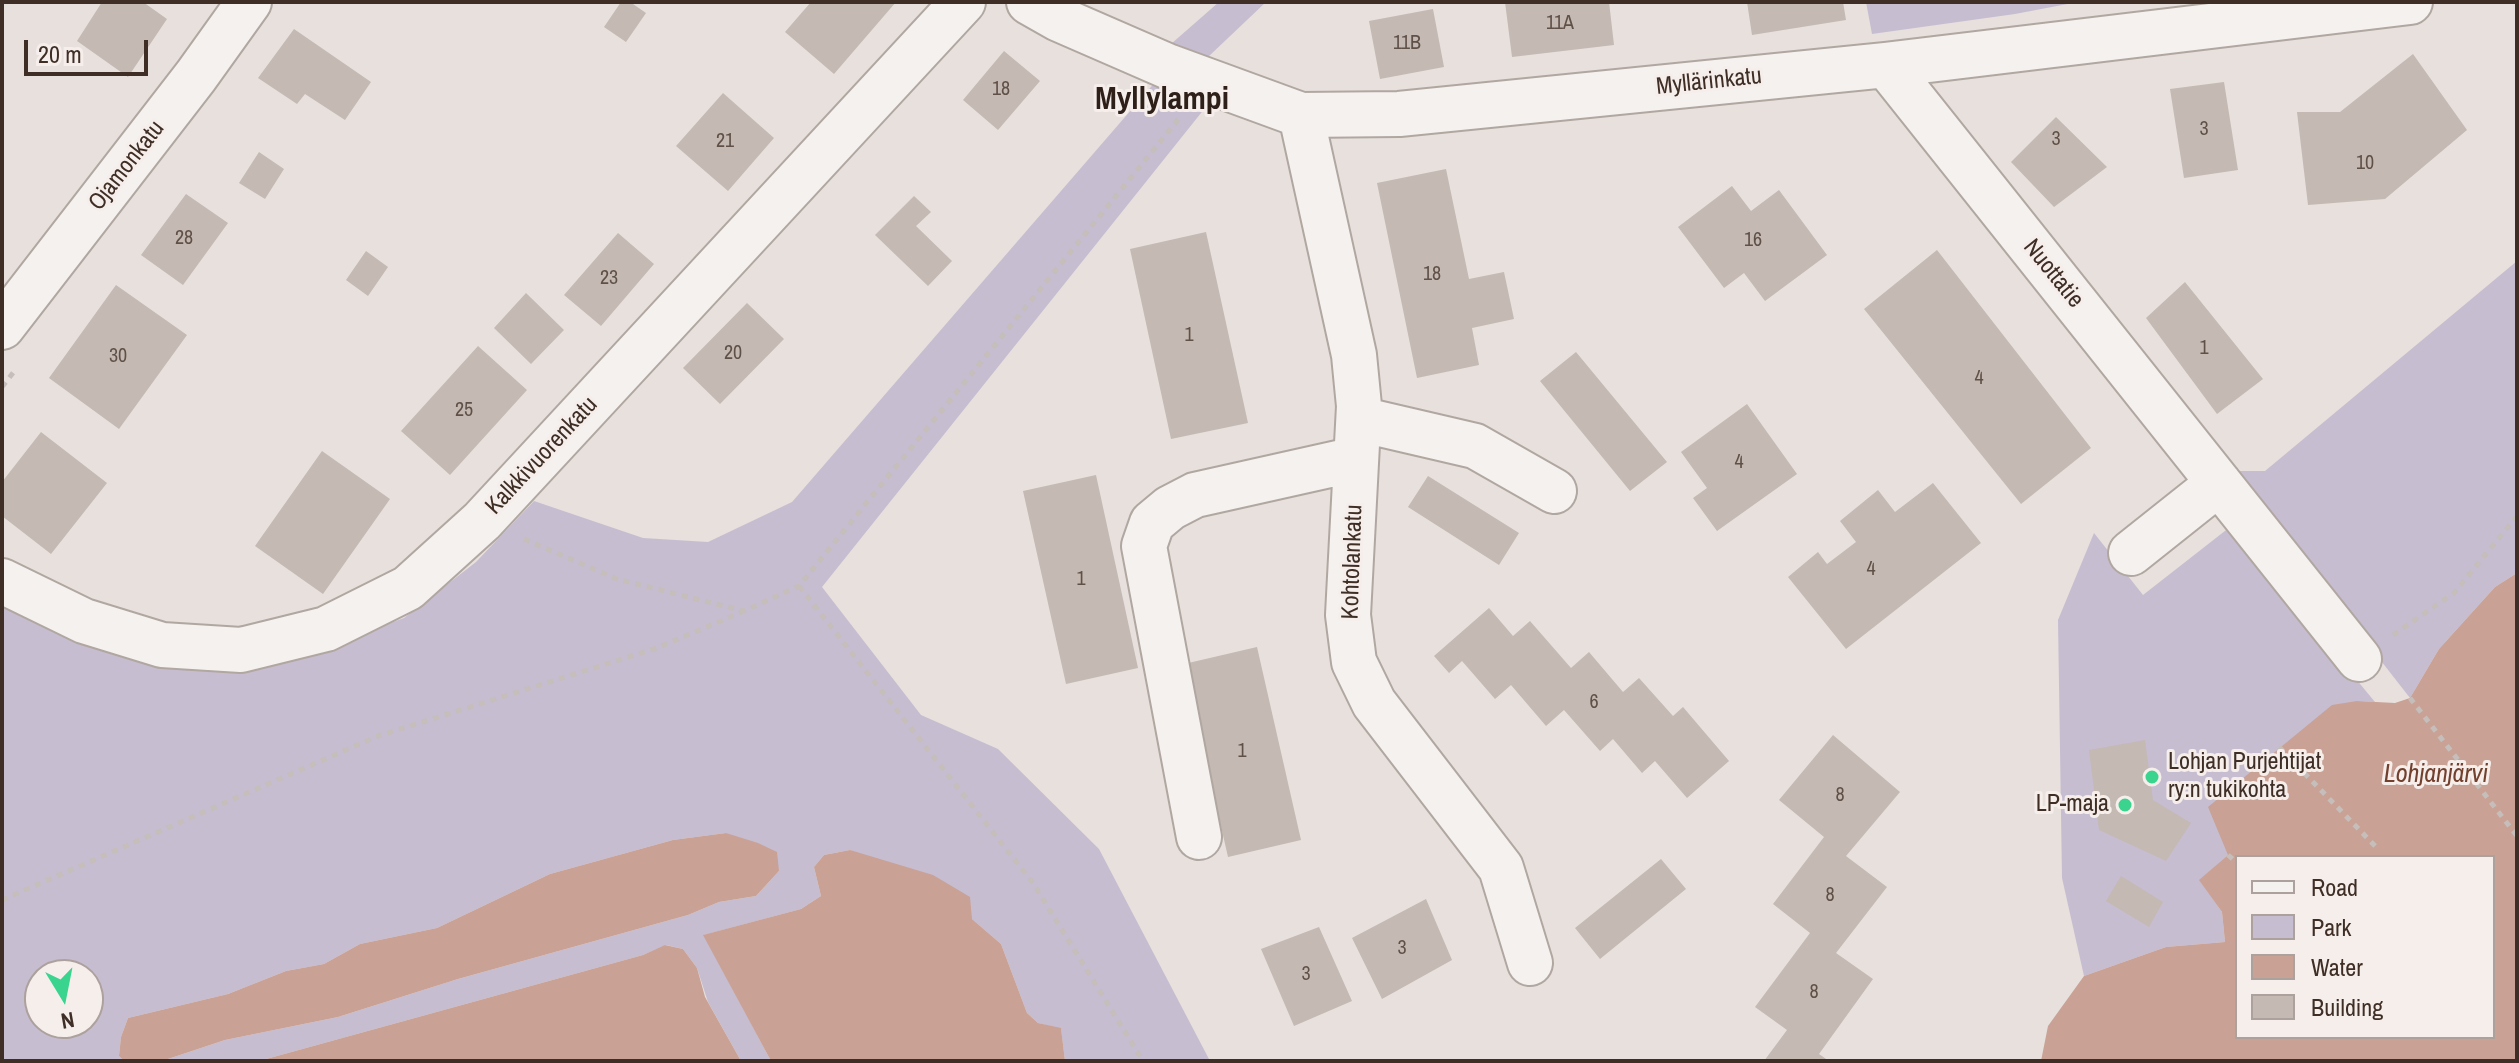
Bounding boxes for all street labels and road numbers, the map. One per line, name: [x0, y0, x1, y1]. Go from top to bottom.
street label: Myllärinkatu: [1655, 62, 1763, 102]
street label: Ojamonkatu: [83, 115, 171, 217]
street label: Nuottatie: [2017, 234, 2089, 314]
street label: Kalkkivuorenkatu: [480, 391, 604, 521]
street label: Kohtolankatu: [1337, 504, 1369, 620]

